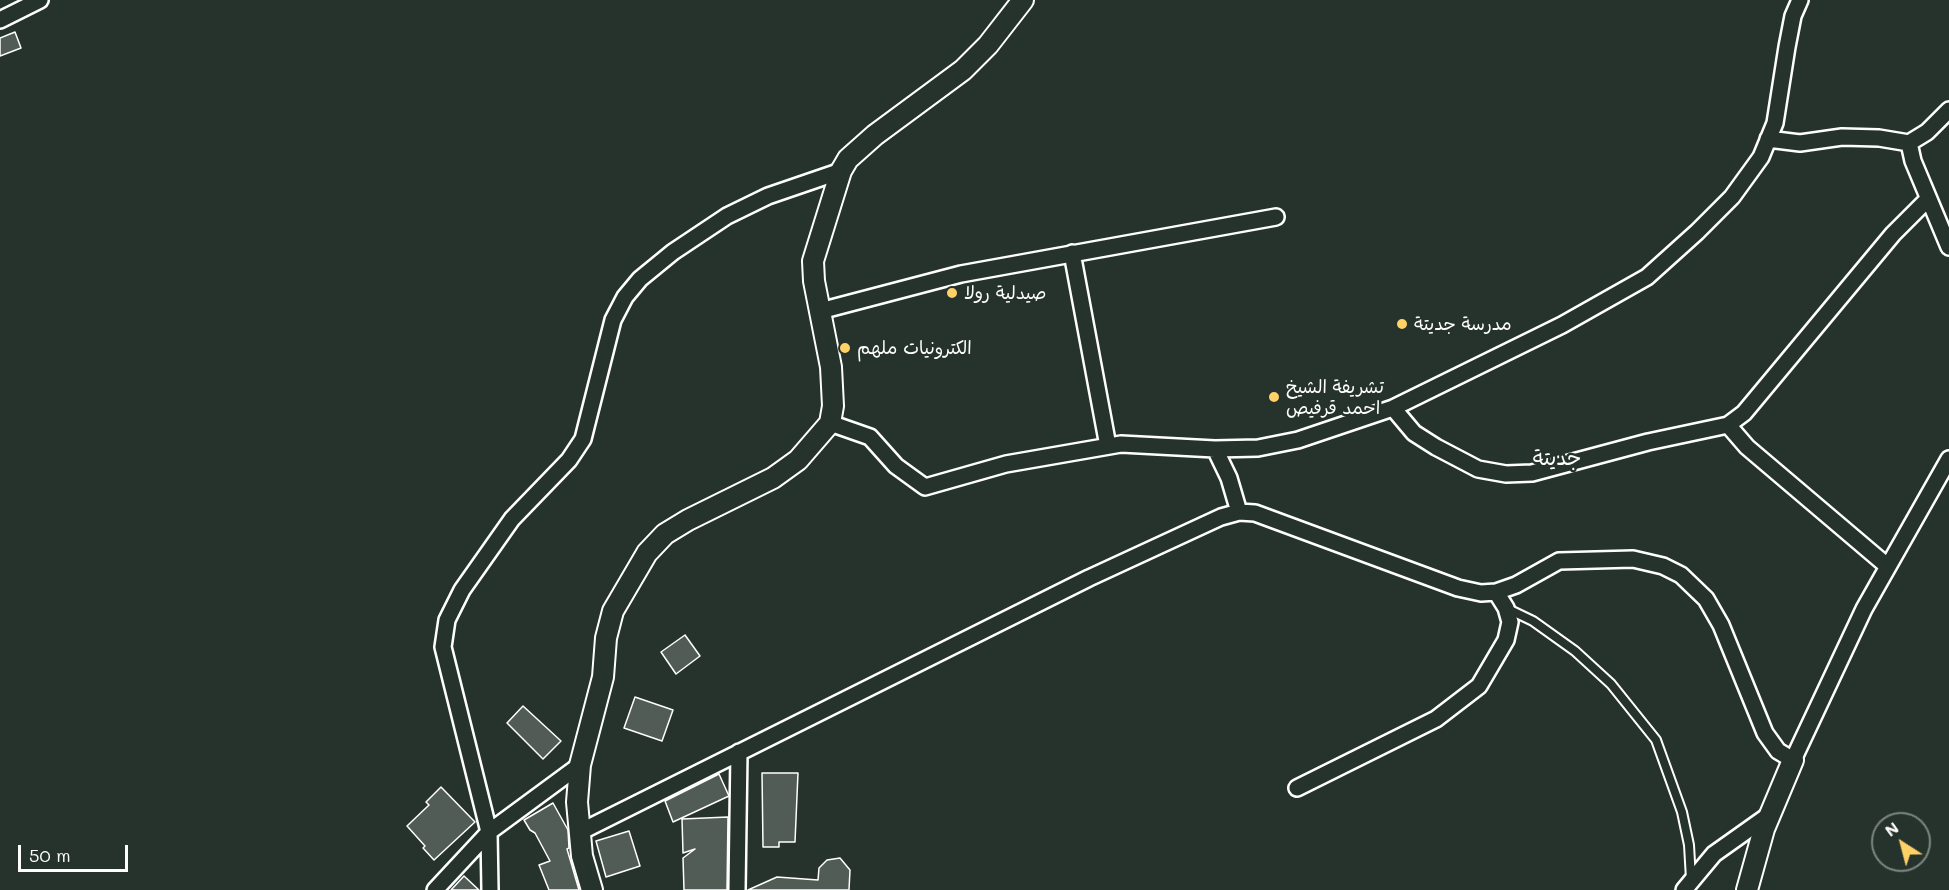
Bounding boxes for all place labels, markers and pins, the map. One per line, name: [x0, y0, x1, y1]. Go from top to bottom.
place label: صيدلية رولا: [964, 282, 1046, 304]
marker: صيدلية رولا: [945, 286, 959, 300]
place label: مدرسة جديتة: [1414, 313, 1512, 335]
marker: مدرسة جديتة: [1395, 317, 1409, 331]
place label: الكترونيات ملهم: [857, 337, 972, 359]
marker: الكترونيات ملهم: [838, 341, 852, 355]
place label: تشريفة الشيخ احمد قرفيص: [1286, 376, 1384, 418]
marker: تشريفة الشيخ احمد قرفيص: [1267, 390, 1281, 404]

